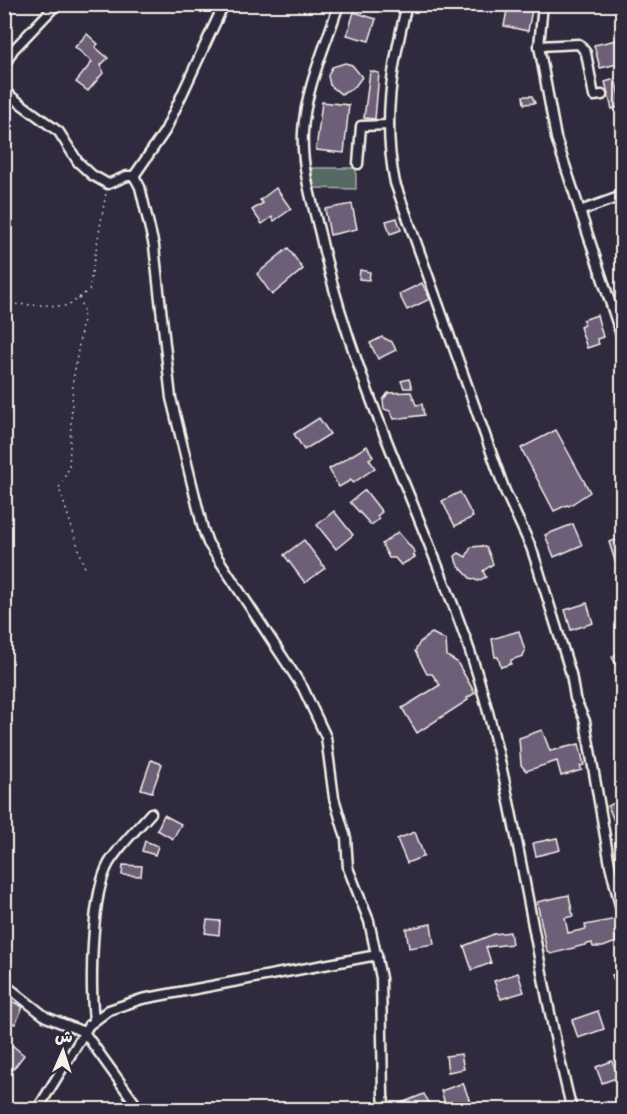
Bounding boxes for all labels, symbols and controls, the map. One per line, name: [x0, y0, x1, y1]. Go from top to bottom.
north arrow: [33, 1021, 93, 1081]
text: ش: [54, 1026, 73, 1047]

